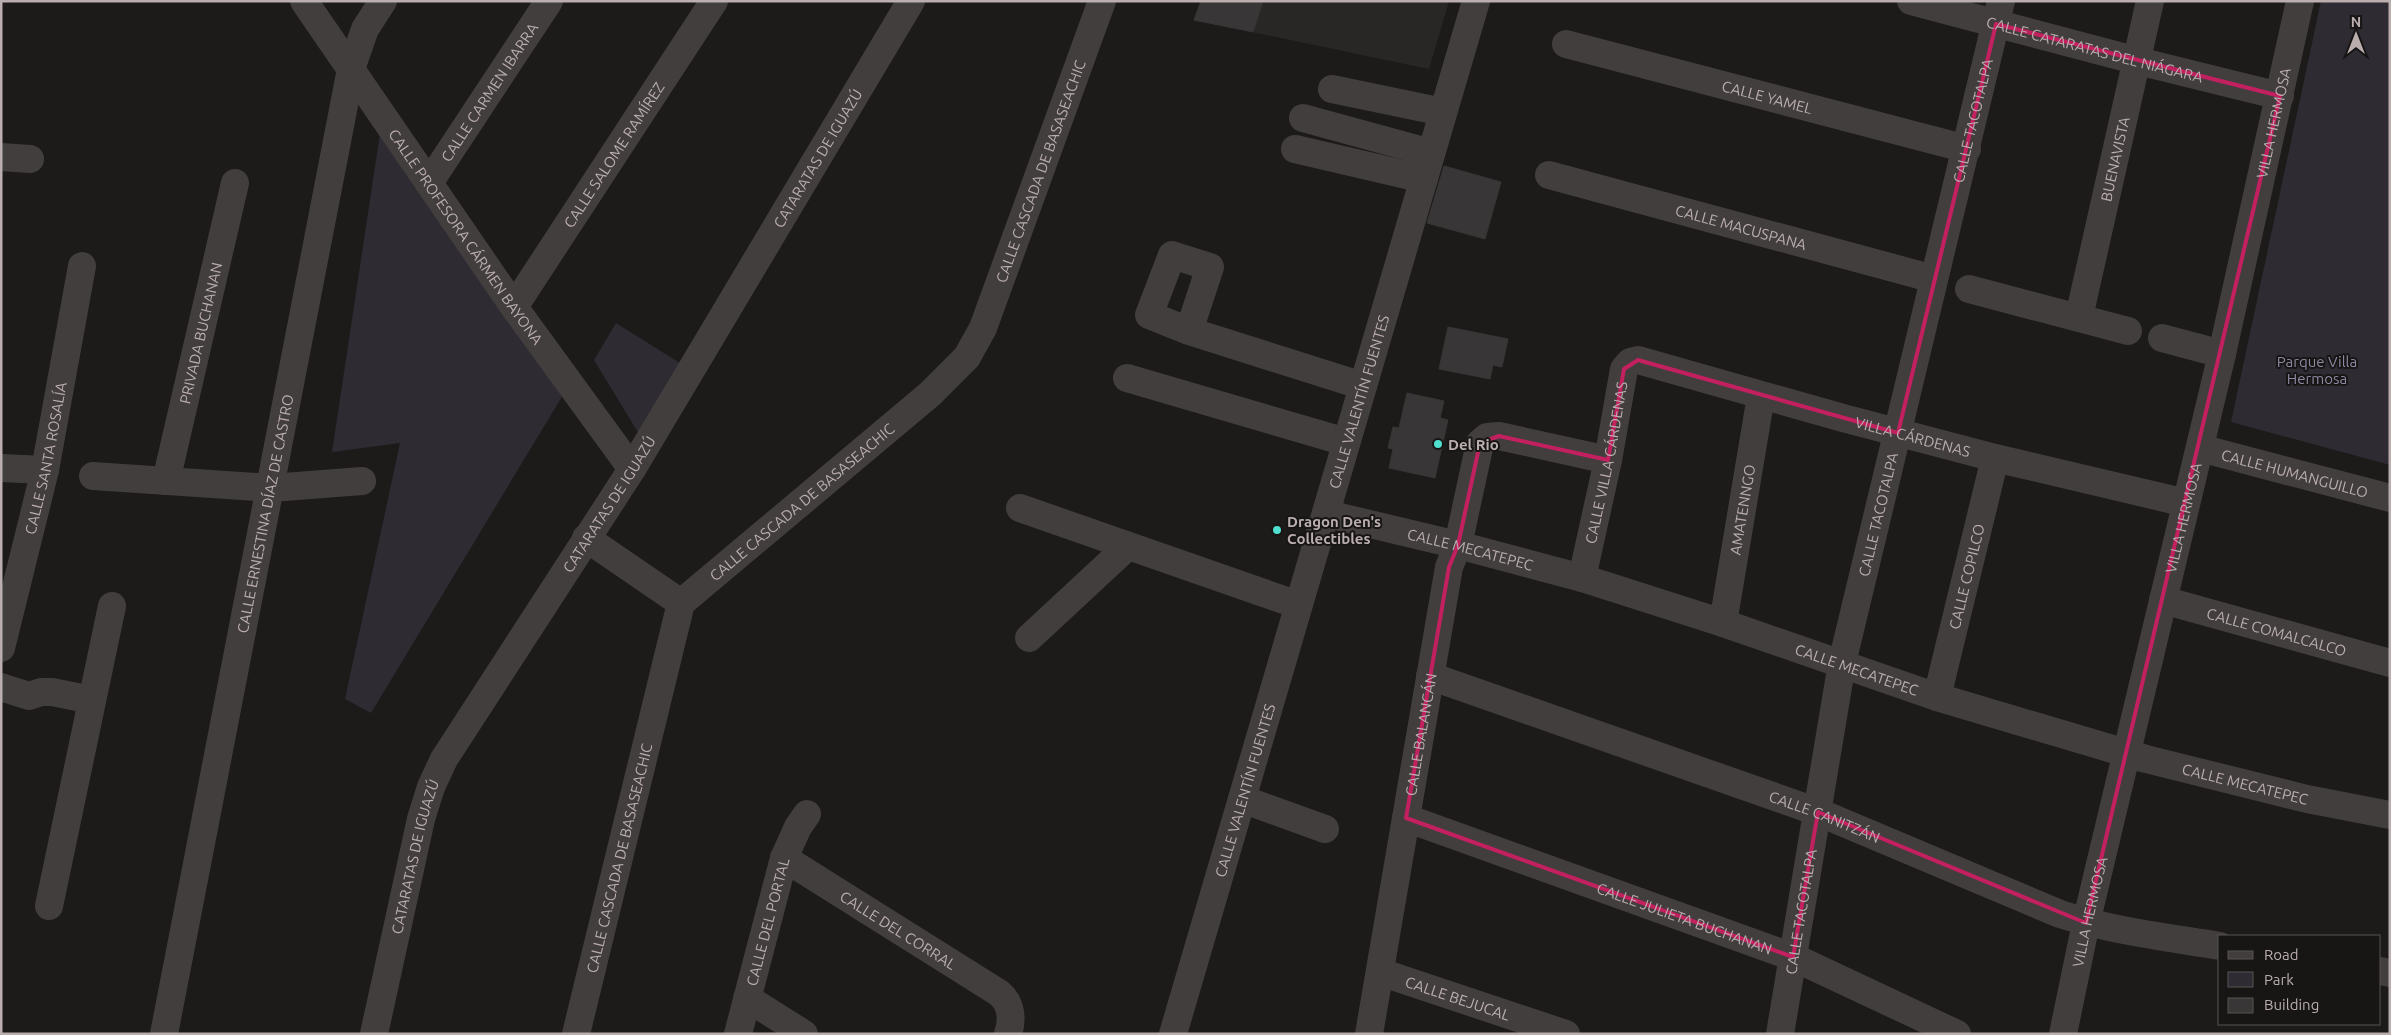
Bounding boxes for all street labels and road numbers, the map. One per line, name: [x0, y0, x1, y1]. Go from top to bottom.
street label: CALLE CATARATAS DEL NIÁGARA: [1985, 13, 2205, 85]
street label: CALLE CARMEN IBARRA: [437, 19, 541, 165]
street label: CALLE TACOTALPA: [1949, 57, 1995, 184]
street label: CALLE CASCADA DE BASASEACHIC: [992, 58, 1088, 285]
street label: VILLA HERMOSA: [2253, 66, 2294, 180]
street label: CALLE YAMEL: [1720, 77, 1815, 117]
street label: CALLE SALOME RAMÍREZ: [560, 79, 667, 231]
street label: CATARATAS DE IGUAZÚ: [769, 86, 865, 231]
street label: BUENAVISTA: [2097, 115, 2132, 203]
street label: CALLE PROFESORA CÁRMEN BAYONA: [386, 126, 547, 348]
street label: CALLE MACUSPANA: [1674, 201, 1809, 253]
street label: PRIVADA BUCHANAN: [176, 260, 225, 405]
street label: CALLE VALENTÍN FUENTES: [1325, 313, 1392, 490]
street label: CALLE SANTA ROSALÍA: [21, 380, 69, 536]
street label: CALLE VILLA CÁRDENAS: [1581, 380, 1630, 545]
street label: CALLE ERNESTINA DÍAZ DE CASTRO: [233, 393, 296, 635]
street label: VILLA CÁRDENAS: [1853, 413, 1973, 460]
street label: CALLE CASCADA DE BASASEACHIC: [706, 420, 897, 584]
street label: CATARATAS DE IGUAZÚ: [559, 433, 658, 575]
street label: CALLE HUMANGUILLO: [2220, 445, 2370, 500]
street label: CALLE TACOTALPA: [1855, 450, 1901, 578]
street label: VILLA HERMOSA: [2161, 461, 2204, 575]
street label: AMATENNGO: [1726, 463, 1758, 556]
street label: CALLE COPILCO: [1945, 522, 1987, 631]
street label: CALLE MECATEPEC: [1406, 525, 1535, 573]
street label: CALLE COMALCALCO: [2205, 604, 2348, 659]
street label: CALLE MECATEPEC: [1793, 640, 1921, 698]
street label: CALLE BALANCÁN: [1401, 672, 1439, 797]
street label: CALLE VALENTÍN FUENTES: [1211, 701, 1278, 879]
street label: CALLE CASCADA DE BASASEACHIC: [583, 742, 655, 975]
street label: CALLE MECATEPEC: [2180, 760, 2310, 807]
street label: CATARATAS DE IGUAZÚ: [388, 776, 442, 935]
street label: CALLE CANITZÁN: [1767, 787, 1883, 846]
street label: CALLE TACOTALPA: [1782, 847, 1819, 976]
street label: VILLA HERMOSA: [2069, 855, 2110, 969]
street label: CALLE DEL PORTAL: [742, 856, 792, 988]
street label: CALLE JULIETA BUCHANAN: [1595, 879, 1775, 957]
street label: CALLE DEL CORRAL: [837, 887, 960, 973]
street label: CALLE BEJUCAL: [1403, 973, 1513, 1023]

